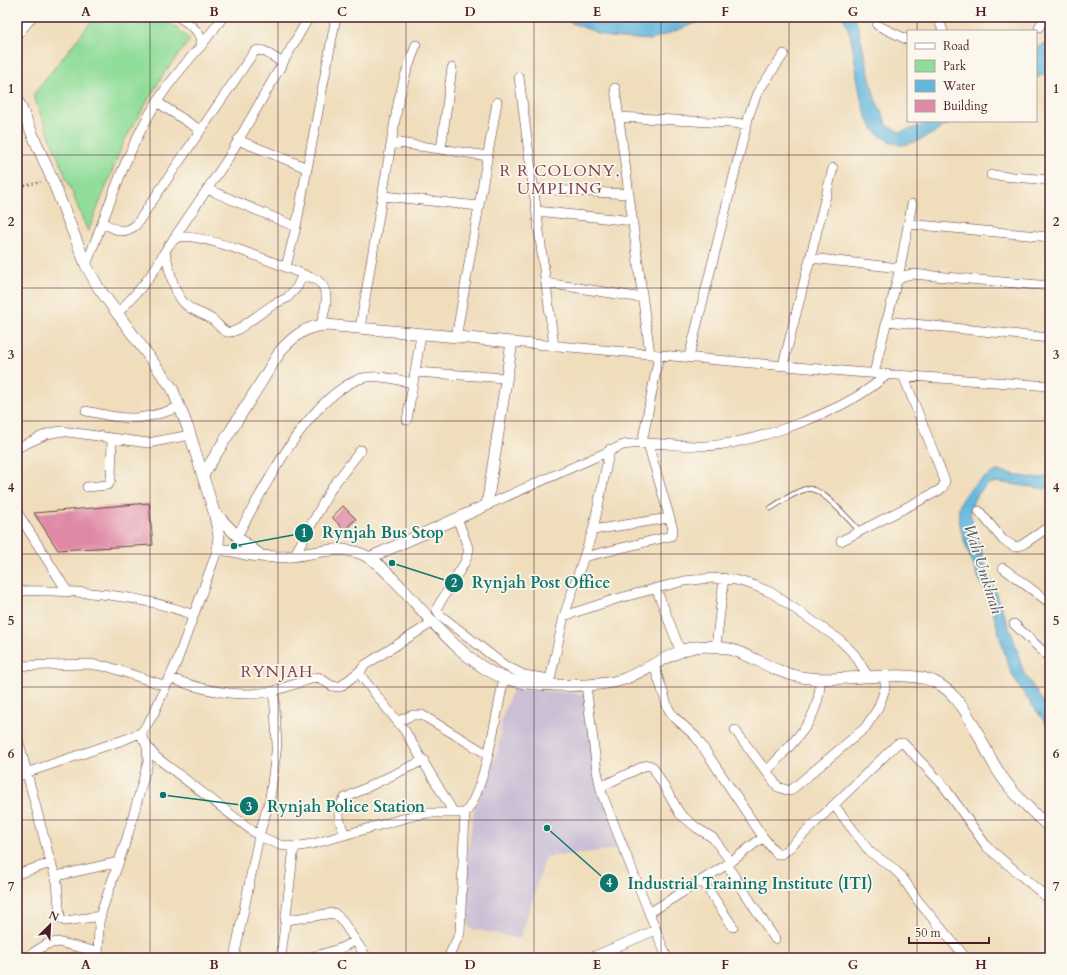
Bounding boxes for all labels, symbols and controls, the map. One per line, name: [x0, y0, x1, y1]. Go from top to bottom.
text: A: [81, 3, 91, 21]
text: B: [209, 3, 219, 21]
text: C: [337, 3, 347, 21]
text: D: [464, 3, 476, 21]
text: E: [593, 3, 601, 21]
text: F: [721, 3, 729, 21]
text: G: [848, 3, 859, 21]
text: H: [975, 3, 987, 21]
legend: [907, 30, 1037, 122]
text: Road: [943, 38, 970, 54]
text: Park: [943, 58, 967, 74]
text: Water: [942, 78, 976, 94]
text: 1: [8, 80, 14, 98]
text: 1: [1053, 80, 1059, 98]
text: Building: [943, 98, 988, 114]
district label: R R COLONY, UMPLING: [500, 160, 620, 200]
text: 2: [8, 213, 15, 231]
text: 2: [1053, 213, 1060, 231]
text: 3: [8, 346, 15, 364]
text: 3: [1053, 346, 1060, 364]
text: 4: [8, 479, 15, 497]
text: 4: [1053, 479, 1060, 497]
callout: Rynjah Bus Stop: [294, 519, 452, 547]
water label: Wah Umkhrah: [958, 521, 1008, 617]
text: Rynjah Bus Stop: [322, 522, 444, 544]
text: 1: [301, 525, 307, 541]
callout: Rynjah Post Office: [444, 569, 618, 597]
text: Rynjah Post Office: [472, 572, 610, 594]
text: 2: [451, 575, 457, 591]
text: 5: [8, 612, 14, 630]
text: 5: [1053, 612, 1059, 630]
district label: RYNJAH: [241, 661, 313, 683]
text: 6: [8, 745, 15, 763]
text: 6: [1053, 745, 1060, 763]
callout: Rynjah Police Station: [239, 792, 433, 820]
text: Rynjah Police Station: [267, 796, 426, 818]
text: 3: [246, 799, 252, 815]
callout: Industrial Training Institute (ITI): [599, 869, 880, 897]
text: Industrial Training Institute (ITI): [627, 873, 873, 895]
text: 4: [606, 875, 612, 891]
text: 7: [8, 878, 15, 896]
text: 7: [1053, 878, 1060, 896]
north arrow: [30, 905, 70, 945]
text: N: [46, 908, 62, 925]
scale bar: [909, 919, 989, 945]
text: 50 m: [915, 925, 942, 941]
text: A: [81, 956, 91, 974]
text: B: [209, 956, 219, 974]
text: C: [337, 956, 347, 974]
text: D: [464, 956, 476, 974]
text: E: [593, 956, 601, 974]
text: F: [721, 956, 729, 974]
text: G: [848, 956, 859, 974]
text: H: [975, 956, 987, 974]

